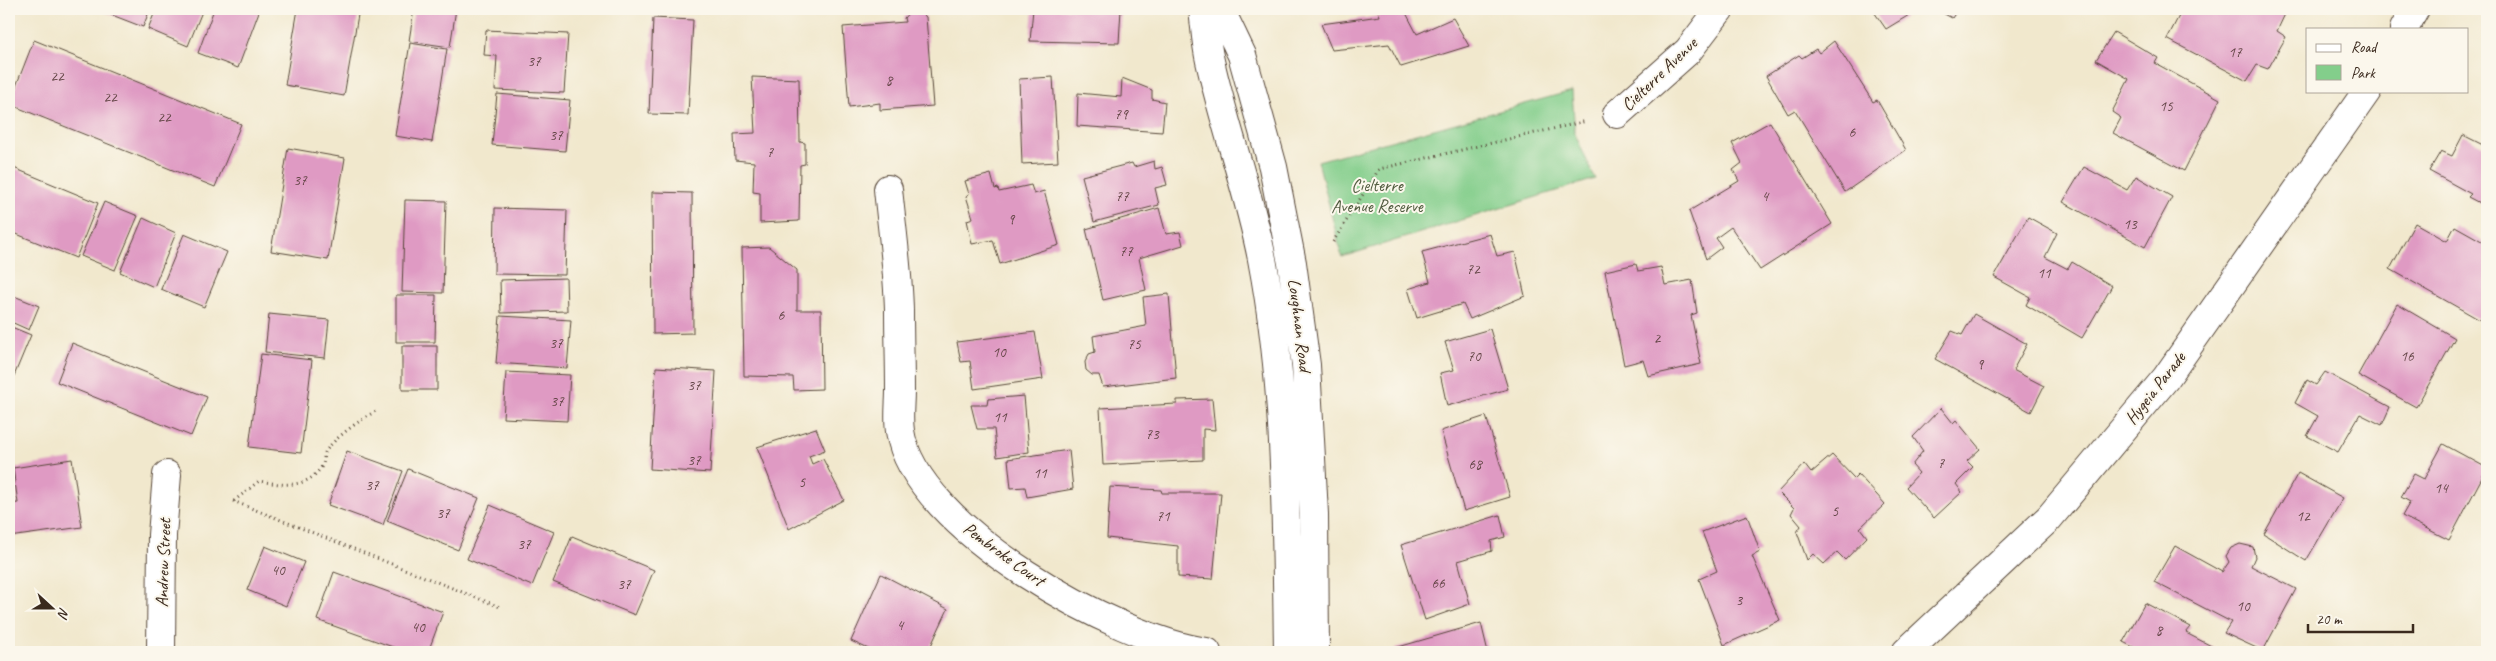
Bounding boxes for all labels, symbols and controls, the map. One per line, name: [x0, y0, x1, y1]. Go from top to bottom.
legend: [2306, 28, 2468, 92]
street label: Cielterre Avenue: [1616, 32, 1702, 116]
text: Road: [2351, 38, 2378, 57]
house number: 17: [2228, 43, 2243, 62]
house number: 37: [527, 52, 542, 71]
text: Park: [2351, 64, 2376, 83]
house number: 22: [50, 67, 65, 86]
house number: 8: [886, 71, 894, 90]
house number: 22: [103, 88, 118, 107]
house number: 15: [2159, 97, 2174, 116]
house number: 79: [1114, 105, 1129, 124]
house number: 22: [157, 108, 172, 127]
house number: 6: [1849, 123, 1857, 142]
house number: 37: [549, 126, 564, 145]
house number: 7: [767, 143, 775, 162]
house number: 37: [293, 171, 308, 190]
park label: Cielterre Avenue Reserve: [1331, 174, 1424, 217]
house number: 77: [1115, 187, 1130, 206]
house number: 4: [1762, 187, 1770, 206]
house number: 9: [1008, 210, 1016, 229]
house number: 13: [2123, 215, 2138, 234]
house number: 77: [1119, 242, 1134, 261]
house number: 72: [1466, 260, 1481, 279]
house number: 11: [2037, 264, 2052, 283]
street label: Loughnan Road: [1283, 277, 1317, 376]
house number: 6: [778, 306, 786, 325]
house number: 2: [1654, 329, 1662, 348]
house number: 37: [549, 334, 564, 353]
house number: 75: [1127, 335, 1142, 354]
house number: 10: [992, 343, 1007, 362]
street label: Hygeia Parade: [2120, 346, 2191, 429]
house number: 70: [1467, 347, 1482, 366]
house number: 16: [2400, 347, 2415, 366]
house number: 9: [1977, 355, 1985, 374]
house number: 37: [687, 376, 702, 395]
house number: 37: [550, 392, 565, 411]
house number: 11: [993, 408, 1008, 427]
house number: 73: [1145, 425, 1160, 444]
house number: 37: [687, 451, 702, 470]
house number: 7: [1938, 454, 1946, 473]
house number: 68: [1468, 455, 1483, 474]
house number: 11: [1033, 464, 1048, 483]
house number: 5: [799, 473, 807, 492]
house number: 37: [365, 476, 380, 495]
house number: 14: [2434, 479, 2449, 498]
house number: 5: [1832, 502, 1840, 521]
house number: 37: [436, 504, 451, 523]
house number: 71: [1156, 507, 1171, 526]
house number: 12: [2296, 507, 2311, 526]
street label: Andrew Street: [150, 516, 176, 608]
street label: Pembroke Court: [959, 517, 1051, 593]
house number: 37: [517, 535, 532, 554]
house number: 40: [271, 561, 286, 580]
house number: 66: [1431, 574, 1446, 593]
house number: 37: [617, 575, 632, 594]
north arrow: [28, 584, 78, 634]
house number: 3: [1736, 591, 1744, 610]
house number: 10: [2236, 597, 2251, 616]
scale bar: [2308, 601, 2414, 633]
text: N: [53, 605, 73, 622]
text: 20 m: [2316, 610, 2343, 629]
house number: 4: [897, 616, 905, 635]
house number: 40: [411, 618, 426, 637]
house number: 8: [2156, 621, 2164, 640]

